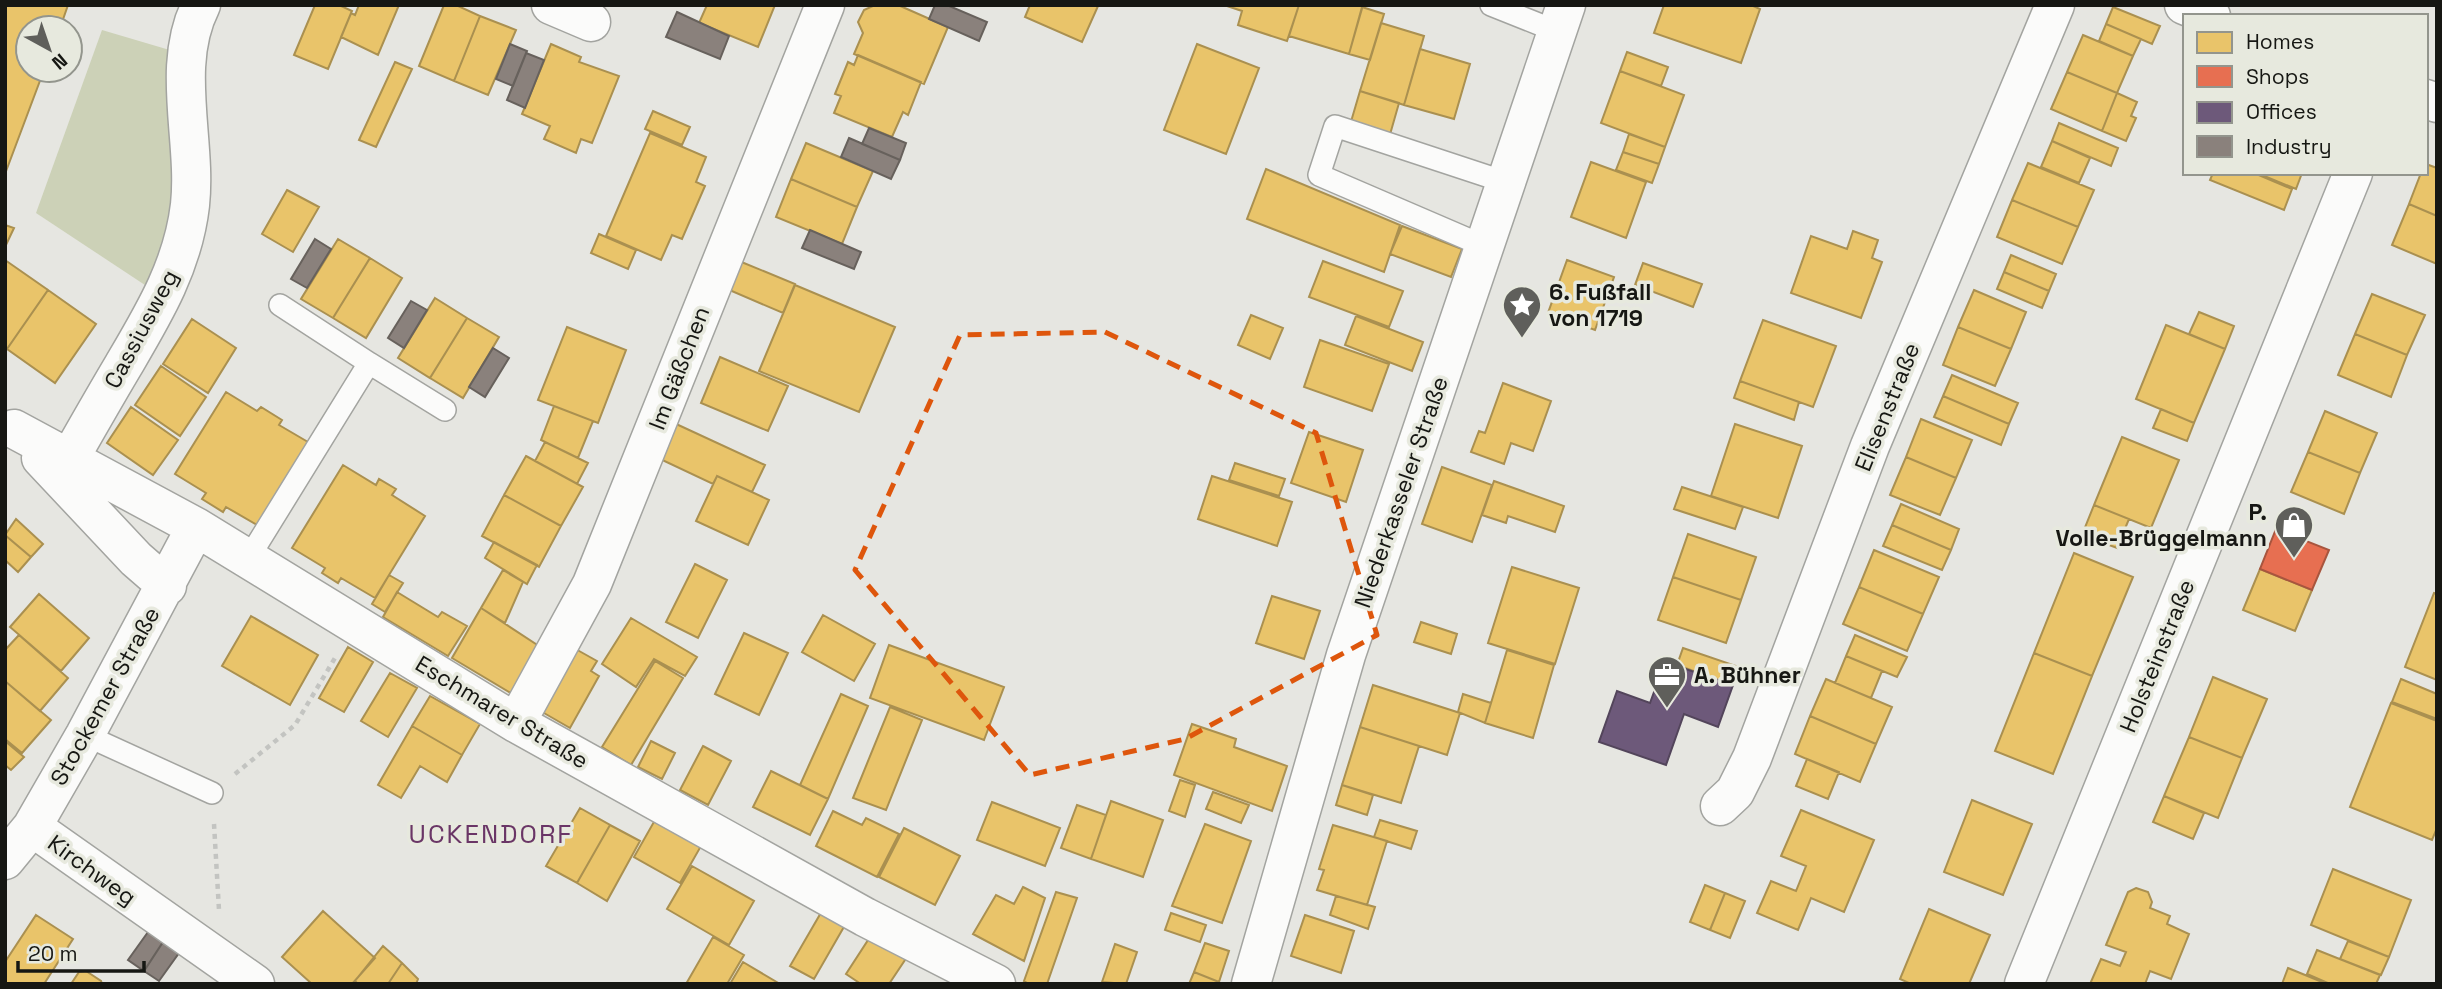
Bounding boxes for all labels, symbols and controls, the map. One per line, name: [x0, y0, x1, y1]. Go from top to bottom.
north arrow: [14, 14, 84, 84]
legend: [2183, 14, 2428, 175]
text: Homes: [2246, 28, 2314, 55]
text: N: [47, 48, 73, 75]
text: Shops: [2246, 63, 2309, 90]
text: Offices: [2246, 98, 2317, 125]
text: Industry: [2246, 133, 2332, 160]
street label: Cassiusweg: [97, 264, 185, 394]
place label: 6. Fußfall von 1719: [1549, 277, 1651, 333]
place icon: 6. Fußfall von 1719: [1501, 284, 1543, 339]
street label: Im Gäßchen: [642, 302, 716, 434]
street label: Elisenstraße: [1848, 338, 1926, 476]
street label: Niederkasseler Straße: [1347, 372, 1455, 612]
place label: P. Volle-Brüggelmann: [2055, 497, 2267, 553]
shop icon: P. Volle-Brüggelmann: [2273, 504, 2315, 559]
street label: Holsteinstraße: [2113, 575, 2201, 737]
street label: Stockemer Straße: [43, 601, 167, 791]
street label: Eschmarer Straße: [410, 649, 594, 775]
office icon: A. Bühner: [1646, 654, 1688, 709]
place label: A. Bühner: [1694, 660, 1801, 690]
district label: UCKENDORF: [409, 817, 573, 851]
street label: Kirchweg: [42, 828, 142, 912]
scale bar: [18, 930, 144, 974]
text: 20 m: [28, 940, 78, 967]

